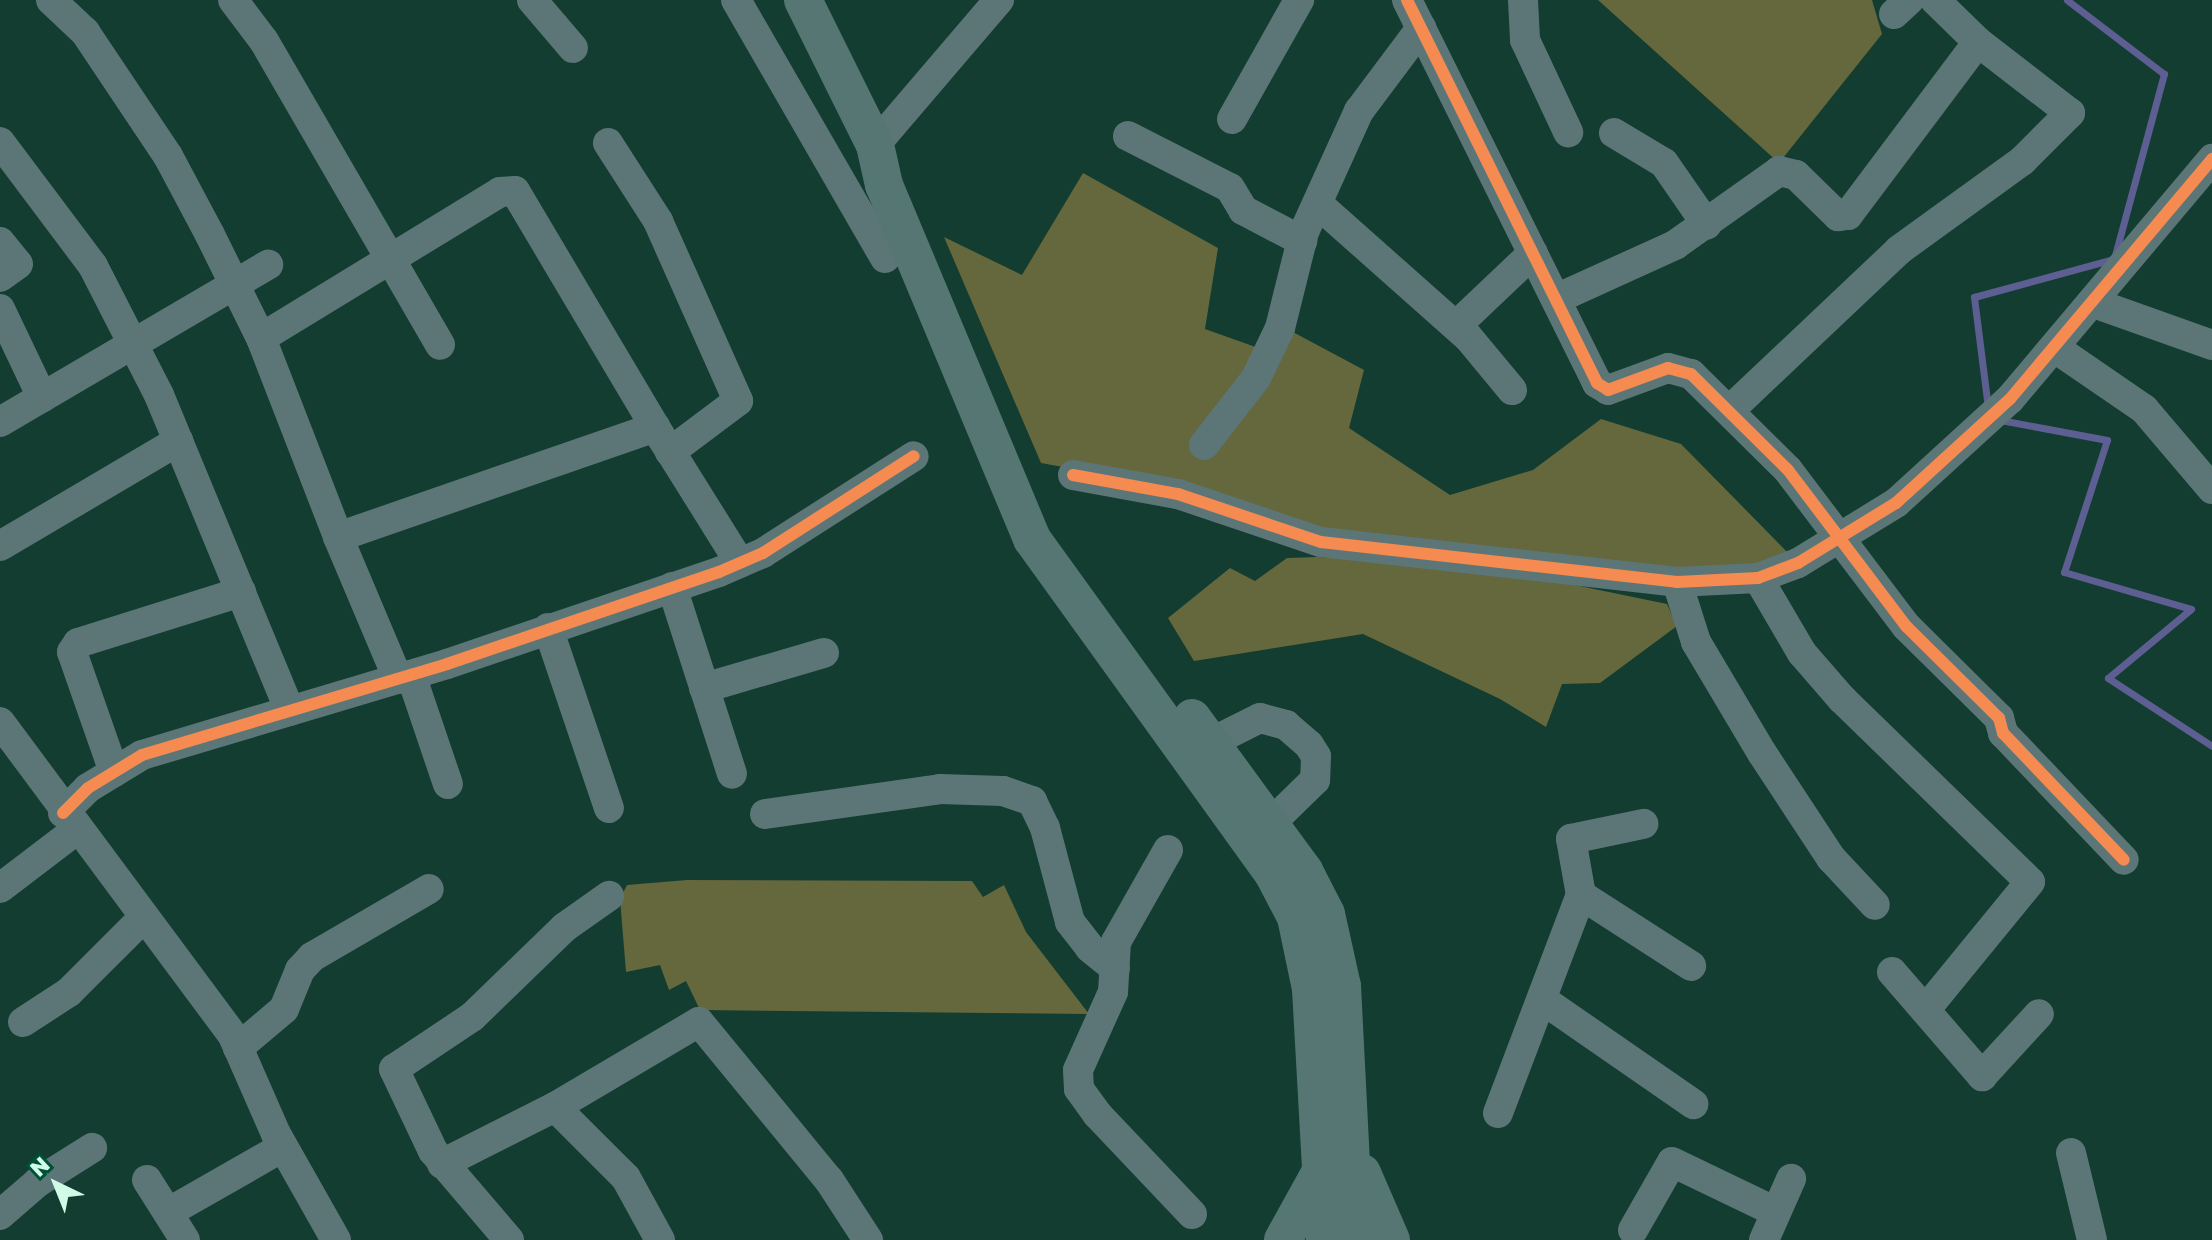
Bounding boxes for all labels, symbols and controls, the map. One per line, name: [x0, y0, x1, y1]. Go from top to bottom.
north arrow: [16, 1144, 96, 1224]
text: N: [24, 1151, 55, 1182]

